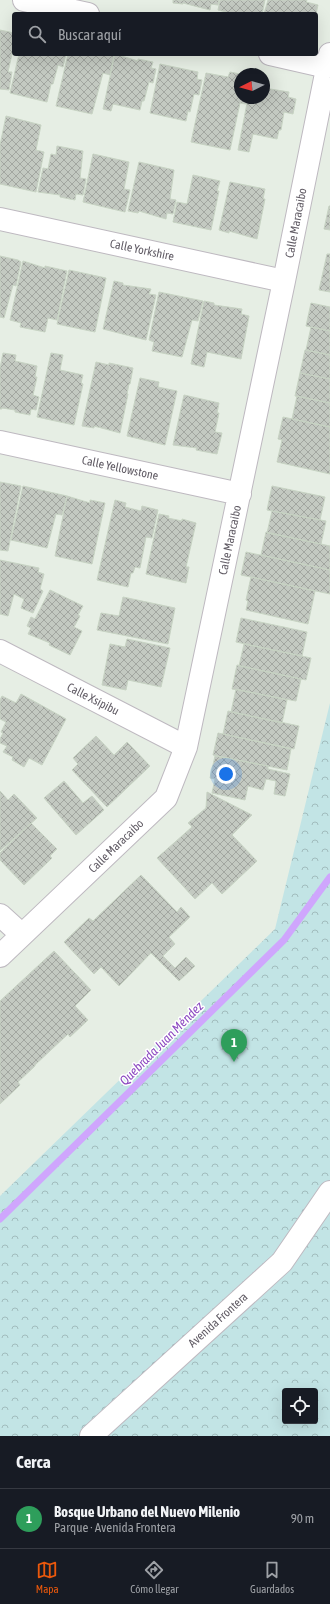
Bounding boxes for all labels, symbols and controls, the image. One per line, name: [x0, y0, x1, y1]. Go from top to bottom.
search box: [12, 12, 318, 56]
icon: search: [26, 23, 48, 45]
text: Buscar aquí: [58, 26, 121, 43]
north arrow: [234, 68, 270, 104]
street label: Calle Maracaibo: [282, 187, 310, 259]
street label: Calle Yorkshire: [109, 236, 175, 264]
street label: Calle Yellowstone: [80, 453, 160, 483]
street label: Calle Maracaibo: [216, 504, 244, 576]
street label: Calle Xsipibu: [65, 680, 122, 718]
your location: [216, 764, 236, 784]
street label: Calle Maracaibo: [86, 816, 147, 876]
water label: Quebrada Juan Méndez: [117, 998, 206, 1088]
pin: 1: [221, 1029, 247, 1062]
street label: Avenida Frontera: [185, 1290, 251, 1350]
map controls: [282, 1388, 318, 1424]
button: locate: [282, 1388, 318, 1424]
text: Cerca: [16, 1452, 51, 1472]
text: Bosque Urbano del Nuevo Milenio: [54, 1503, 240, 1520]
text: 1: [26, 1511, 32, 1526]
text: 90 m: [291, 1511, 314, 1526]
text: Parque · Avenida Frontera: [54, 1520, 176, 1535]
tab: Mapa: [36, 1559, 59, 1595]
tab: Cómo llegar: [130, 1559, 179, 1595]
tab: Guardados: [250, 1559, 294, 1595]

